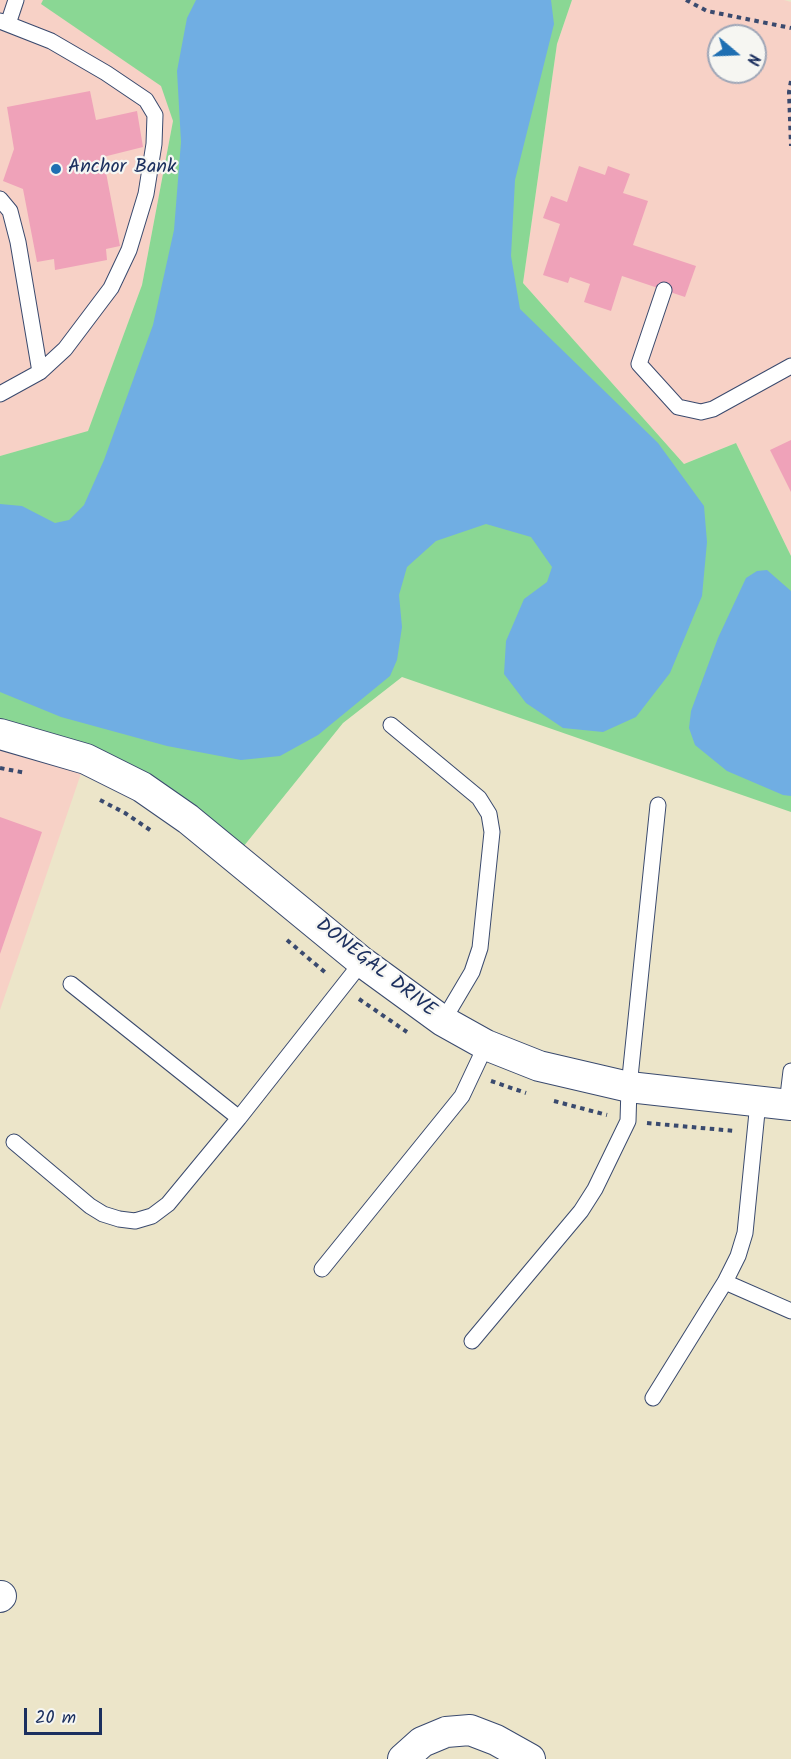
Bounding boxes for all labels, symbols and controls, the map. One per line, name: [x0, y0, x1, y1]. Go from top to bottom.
north arrow: [707, 24, 767, 84]
text: N: [739, 51, 766, 68]
place label: Anchor Bank: [68, 157, 176, 181]
marker: Anchor Bank: [49, 162, 63, 176]
street label: DONEGAL DRIVE: [310, 914, 440, 1024]
scale bar: [27, 1696, 105, 1734]
text: 20 m: [35, 1704, 76, 1733]

